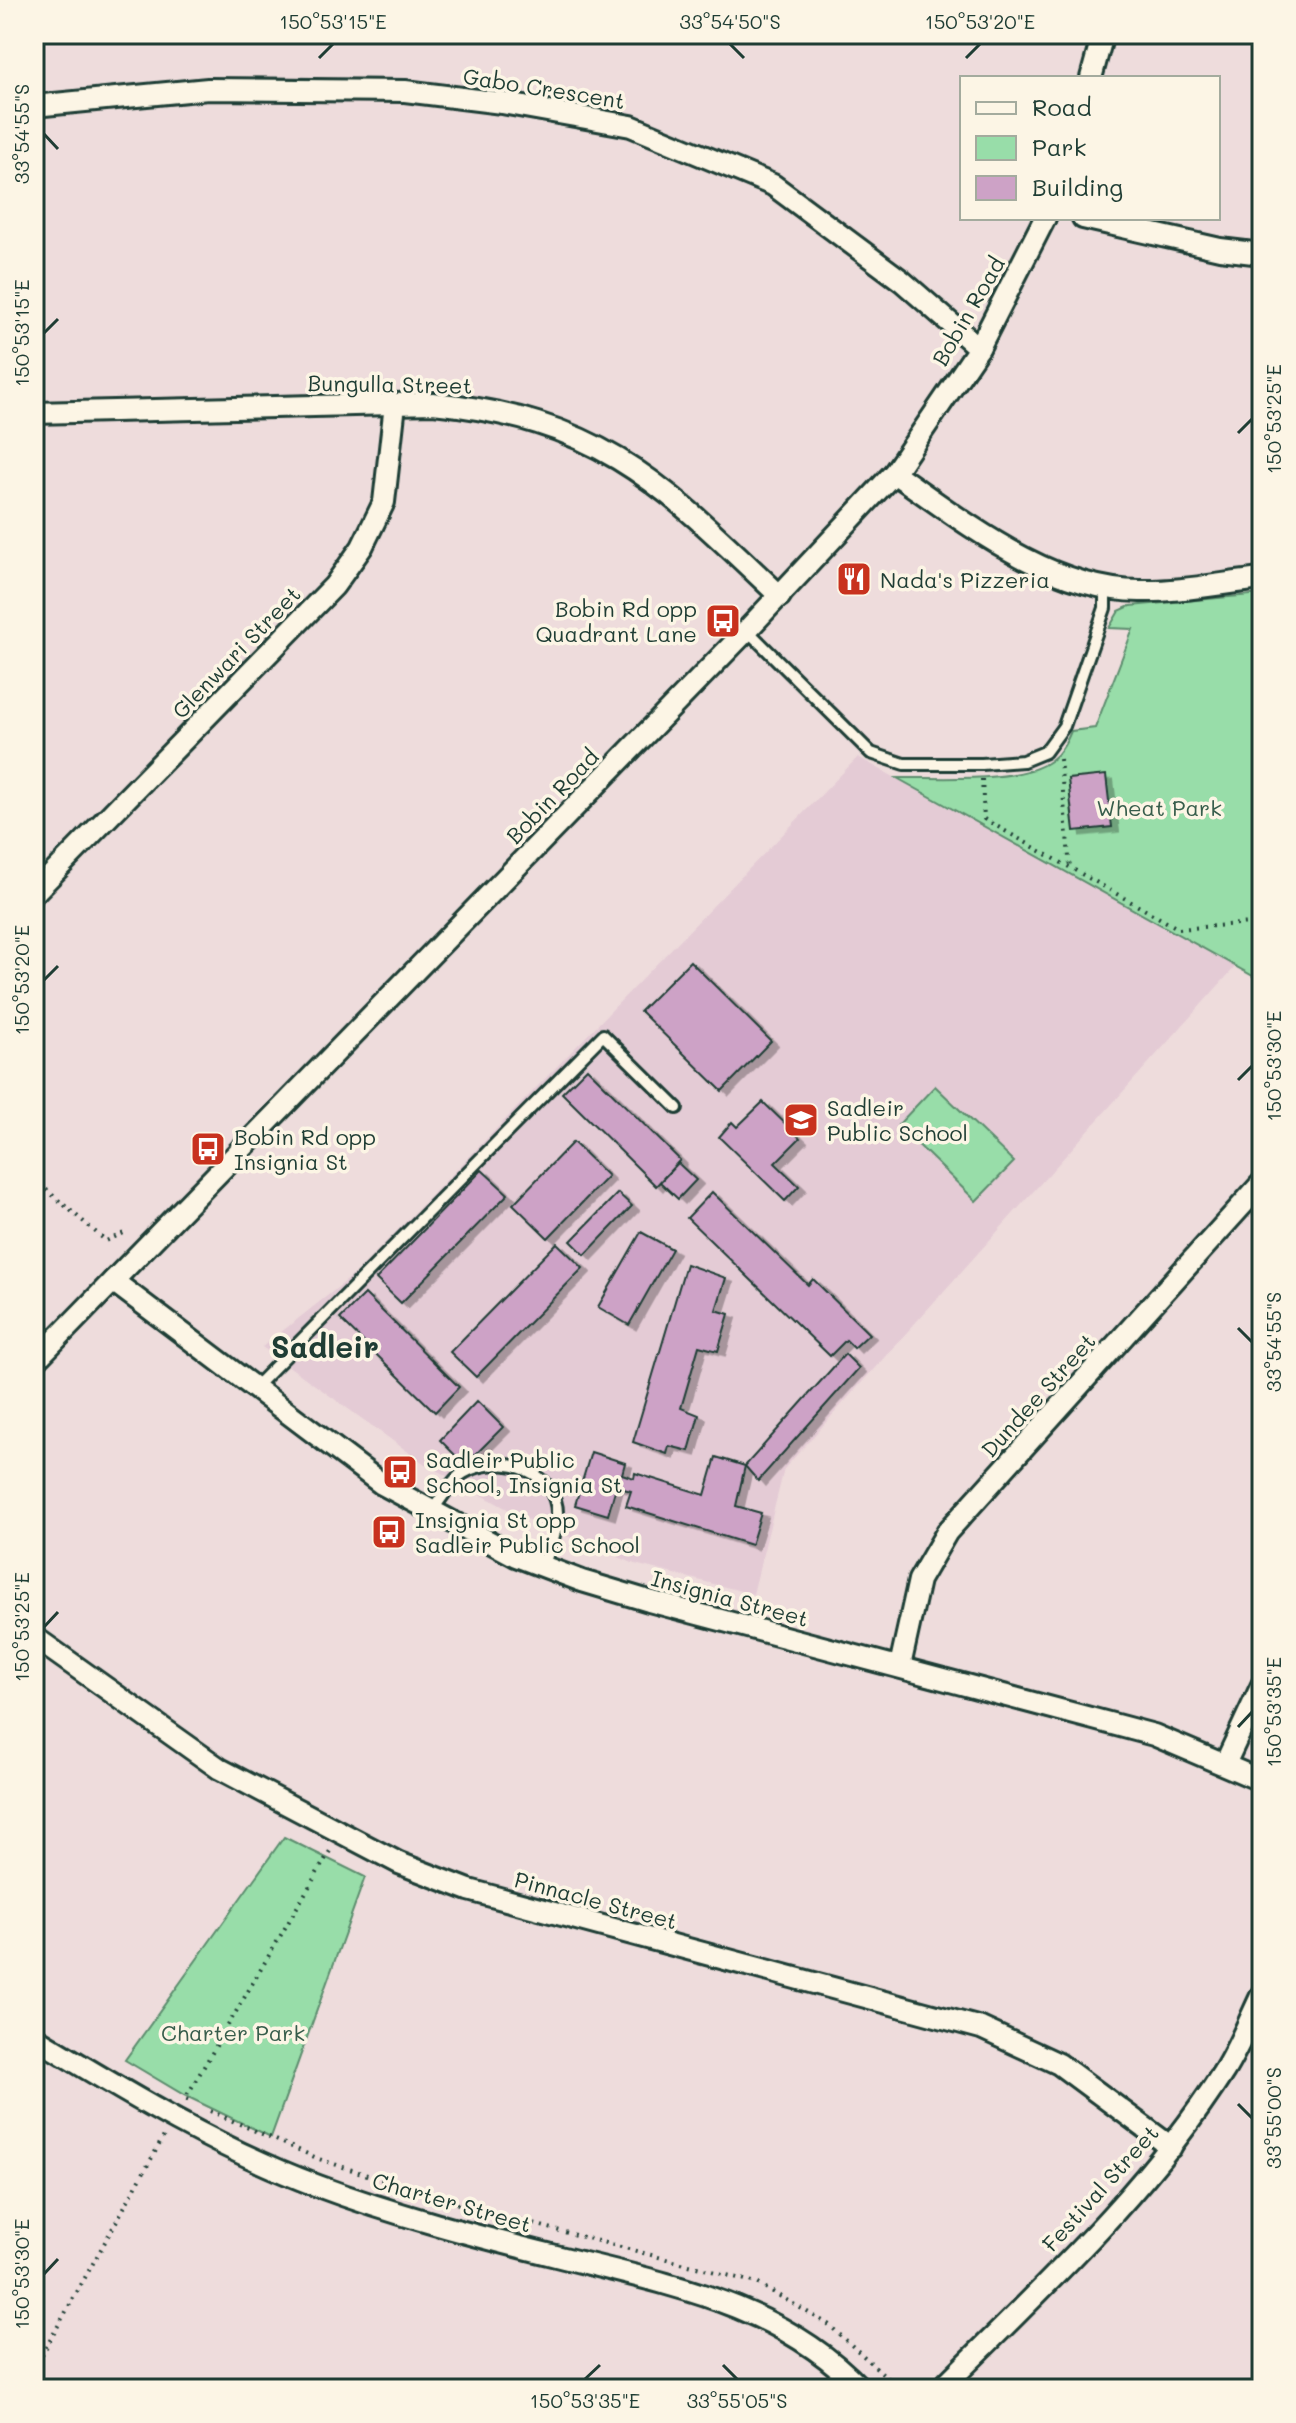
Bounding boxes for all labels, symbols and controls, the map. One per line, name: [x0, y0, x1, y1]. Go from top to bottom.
text: 150°53'15"E: [279, 8, 387, 34]
text: 33°54'50"S: [679, 8, 781, 34]
text: 150°53'20"E: [925, 8, 1035, 34]
street label: Gabo Crescent: [461, 61, 627, 115]
legend: [960, 76, 1220, 220]
text: 33°54'55"S: [8, 84, 34, 184]
text: Road: [1032, 91, 1092, 122]
text: Park: [1032, 131, 1086, 162]
text: Building: [1032, 171, 1123, 202]
street label: Bobin Road: [925, 251, 1011, 371]
text: 150°53'15"E: [8, 279, 34, 387]
text: 150°53'25"E: [1260, 364, 1286, 474]
street label: Bungulla Street: [308, 368, 472, 400]
restaurant icon: Nada's Pizzeria: [835, 560, 873, 598]
place label: Nada's Pizzeria: [880, 565, 1050, 594]
street label: Glenwari Street: [165, 580, 307, 724]
place label: Bobin Rd opp Quadrant Lane: [535, 594, 697, 648]
bus stop icon: Bobin Rd opp Quadrant Lane: [704, 602, 742, 640]
street label: Bobin Road: [499, 742, 605, 850]
park label: Wheat Park: [1096, 793, 1222, 822]
text: 150°53'20"E: [8, 925, 34, 1035]
text: 150°53'30"E: [1260, 1010, 1286, 1122]
place label: Sadleir Public School: [827, 1093, 968, 1147]
school or university icon: Sadleir Public School: [782, 1101, 820, 1139]
place label: Bobin Rd opp Insignia St: [234, 1122, 376, 1176]
bus stop icon: Bobin Rd opp Insignia St: [189, 1130, 227, 1168]
text: 33°54'55"S: [1260, 1292, 1286, 1392]
district label: Sadleir: [271, 1326, 379, 1366]
street label: Dundee Street: [974, 1327, 1102, 1463]
place label: Sadleir Public School, Insignia St: [426, 1445, 623, 1499]
bus stop icon: Sadleir Public School, Insignia St: [381, 1453, 419, 1491]
place label: Insignia St opp Sadleir Public School: [415, 1505, 640, 1559]
bus stop icon: Insignia St opp Sadleir Public School: [370, 1513, 408, 1551]
street label: Insignia Street: [648, 1563, 812, 1633]
text: 150°53'25"E: [8, 1572, 34, 1682]
text: 150°53'35"E: [1260, 1657, 1286, 1767]
street label: Pinnacle Street: [511, 1864, 681, 1936]
park label: Charter Park: [161, 2018, 305, 2047]
text: 33°55'00"S: [1260, 2067, 1286, 2169]
street label: Festival Street: [1035, 2118, 1165, 2258]
street label: Charter Street: [369, 2165, 535, 2239]
text: 150°53'30"E: [8, 2218, 34, 2330]
text: 150°53'35"E: [530, 2387, 640, 2413]
text: 33°55'05"S: [686, 2387, 788, 2413]

